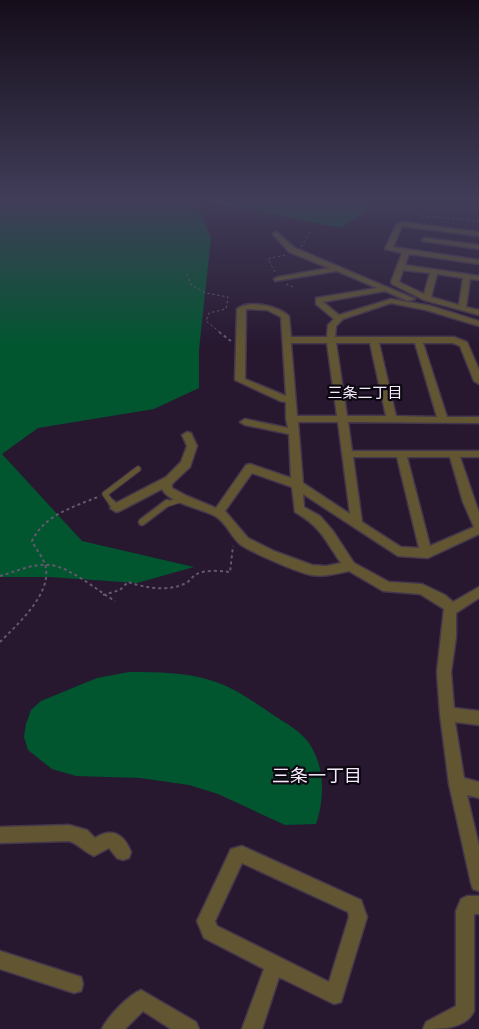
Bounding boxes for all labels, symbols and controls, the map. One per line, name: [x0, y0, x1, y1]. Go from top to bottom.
district label: 三条二丁目: [327, 384, 403, 402]
district label: 三条一丁目: [272, 765, 362, 787]

